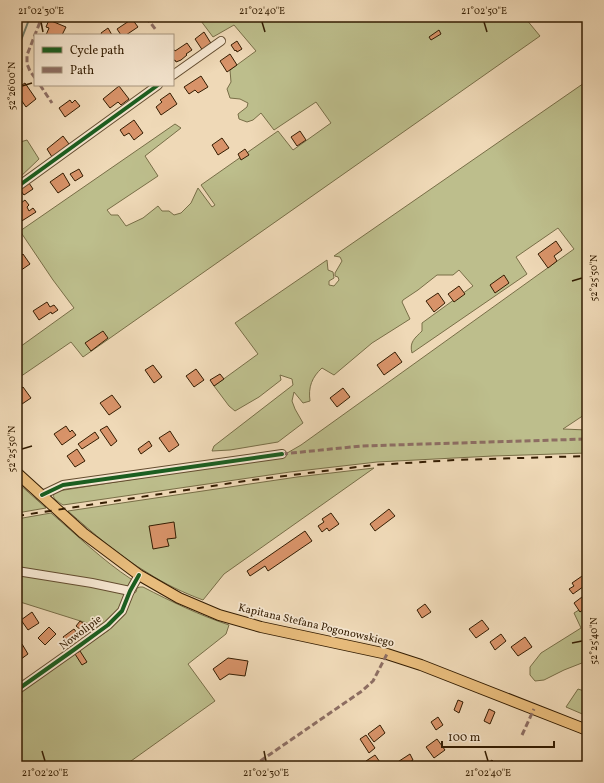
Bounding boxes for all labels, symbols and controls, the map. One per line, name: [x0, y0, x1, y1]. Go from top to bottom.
text: 21°02'30"E: [18, 4, 64, 18]
text: 21°02'40"E: [239, 4, 285, 18]
text: 21°02'50"E: [461, 4, 507, 18]
legend: [34, 34, 174, 86]
text: Cycle path: [70, 43, 125, 59]
text: 52°26'00"N: [5, 61, 19, 110]
text: Path: [70, 63, 94, 79]
text: 52°25'50"N: [587, 254, 601, 302]
text: 52°25'50"N: [5, 425, 19, 473]
street label: Kapitana Stefana Pogonowskiego: [237, 601, 396, 651]
street label: Nowolipie: [57, 612, 105, 654]
text: 52°25'40"N: [587, 617, 601, 665]
scale bar: [442, 723, 554, 749]
text: 100 m: [448, 730, 481, 746]
text: 21°02'20"E: [22, 766, 68, 780]
text: 21°02'30"E: [243, 766, 289, 780]
text: 21°02'40"E: [465, 766, 511, 780]

